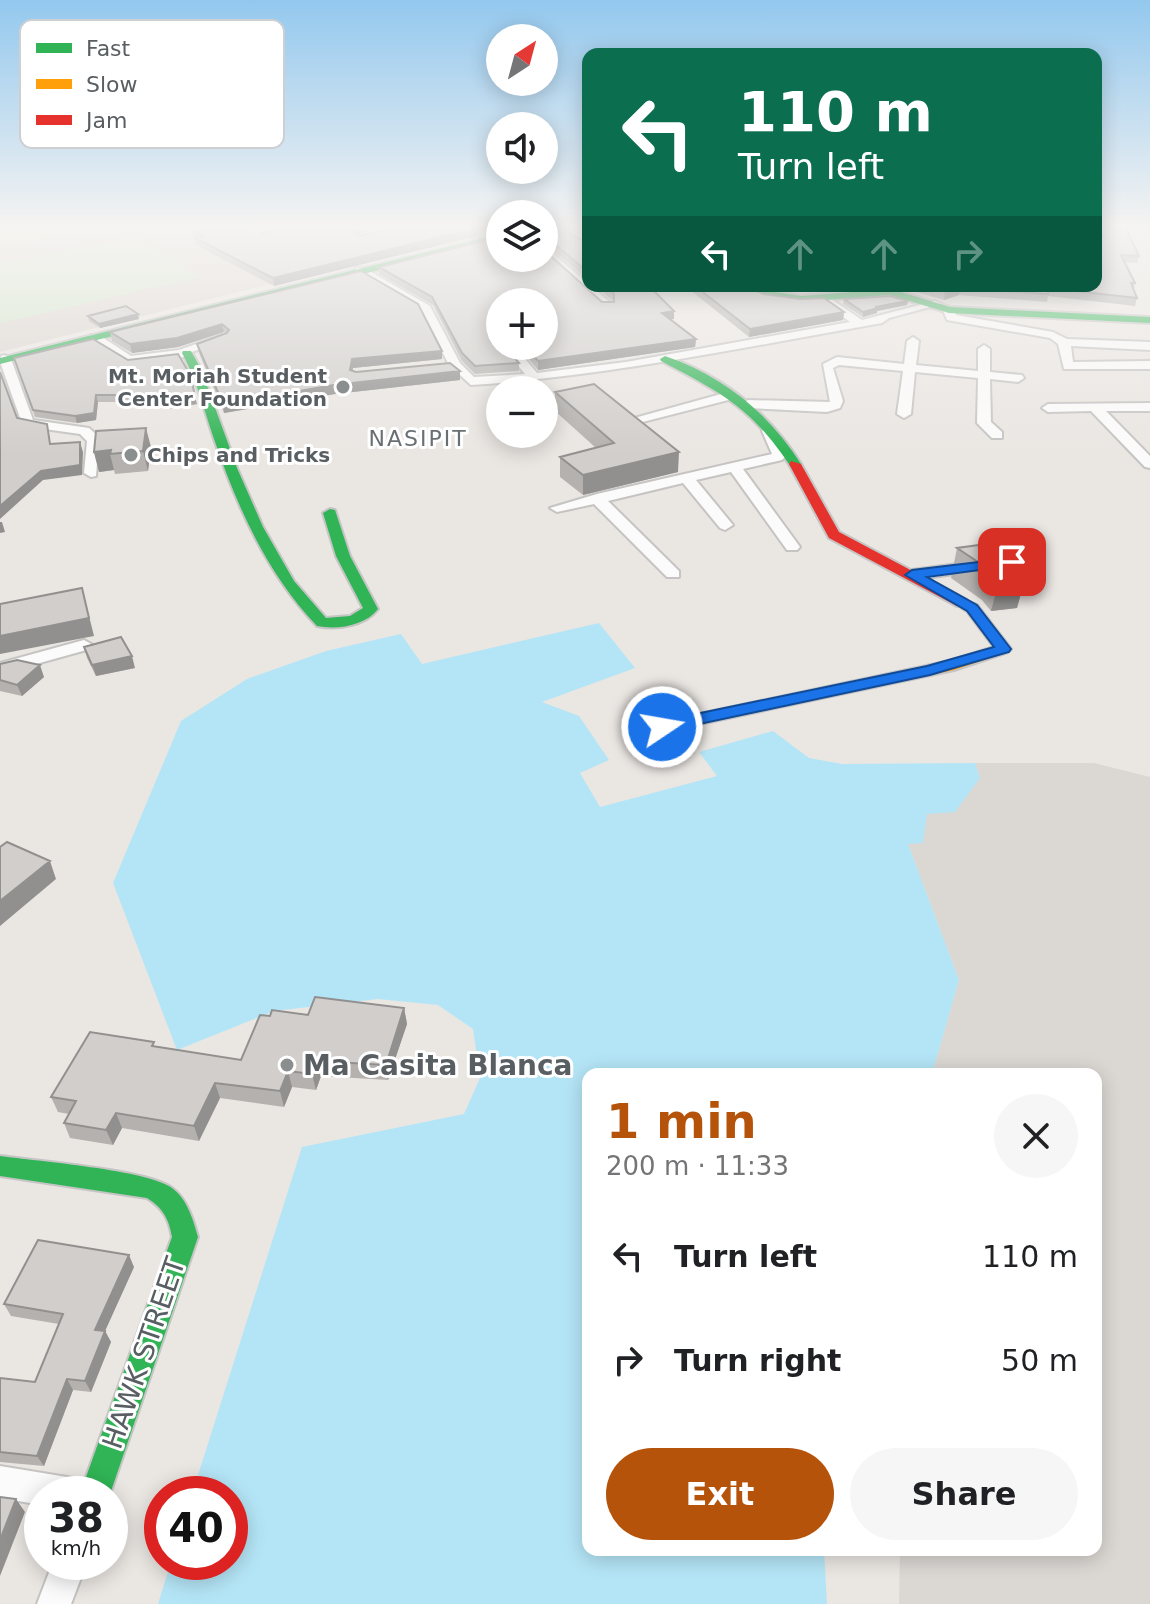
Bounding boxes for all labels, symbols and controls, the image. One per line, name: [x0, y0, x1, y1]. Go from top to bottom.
legend: [20, 20, 284, 148]
north arrow: [486, 24, 558, 96]
map controls: [486, 24, 558, 448]
text: Fast: [86, 36, 131, 61]
text: Slow: [86, 72, 138, 97]
text: 110 m: [738, 79, 933, 144]
icon: left: [606, 80, 710, 184]
text: Jam: [84, 108, 127, 133]
button: sound: [486, 112, 558, 184]
text: Turn left: [738, 146, 884, 187]
button: layers: [486, 200, 558, 272]
icon: left: [694, 232, 738, 276]
icon: ahead: [778, 232, 822, 276]
icon: ahead: [862, 232, 906, 276]
icon: right: [946, 232, 990, 276]
button: +: [486, 288, 558, 360]
place label: Mt. Moriah Student Center Foundation: [108, 364, 327, 411]
button: −: [486, 376, 558, 448]
marker: Mt. Moriah Student Center Foundation: [334, 378, 352, 396]
district label: NASIPIT: [368, 426, 468, 451]
place label: Chips and Tricks: [147, 443, 330, 467]
marker: Chips and Tricks: [122, 446, 140, 464]
pin: [978, 528, 1046, 596]
icon: arrive: [990, 540, 1034, 584]
position arrow: [620, 685, 704, 769]
place label: Ma Casita Blanca: [303, 1049, 573, 1082]
marker: Ma Casita Blanca: [278, 1056, 296, 1074]
text: 1 min: [606, 1093, 757, 1149]
button: close: [994, 1094, 1078, 1178]
text: 200 m · 11:33: [606, 1151, 789, 1181]
icon: left: [606, 1234, 650, 1278]
text: Turn left: [674, 1239, 817, 1274]
text: 110 m: [982, 1239, 1078, 1274]
street label: HAWK STREET: [96, 1252, 193, 1453]
icon: right: [606, 1338, 650, 1382]
text: Turn right: [674, 1343, 841, 1378]
text: 50 m: [1001, 1343, 1078, 1378]
button: Exit: [606, 1448, 834, 1540]
button: Share: [850, 1448, 1078, 1540]
speed limit sign: 40: [144, 1476, 248, 1580]
text: 38: [48, 1495, 104, 1541]
text: km/h: [51, 1536, 101, 1560]

